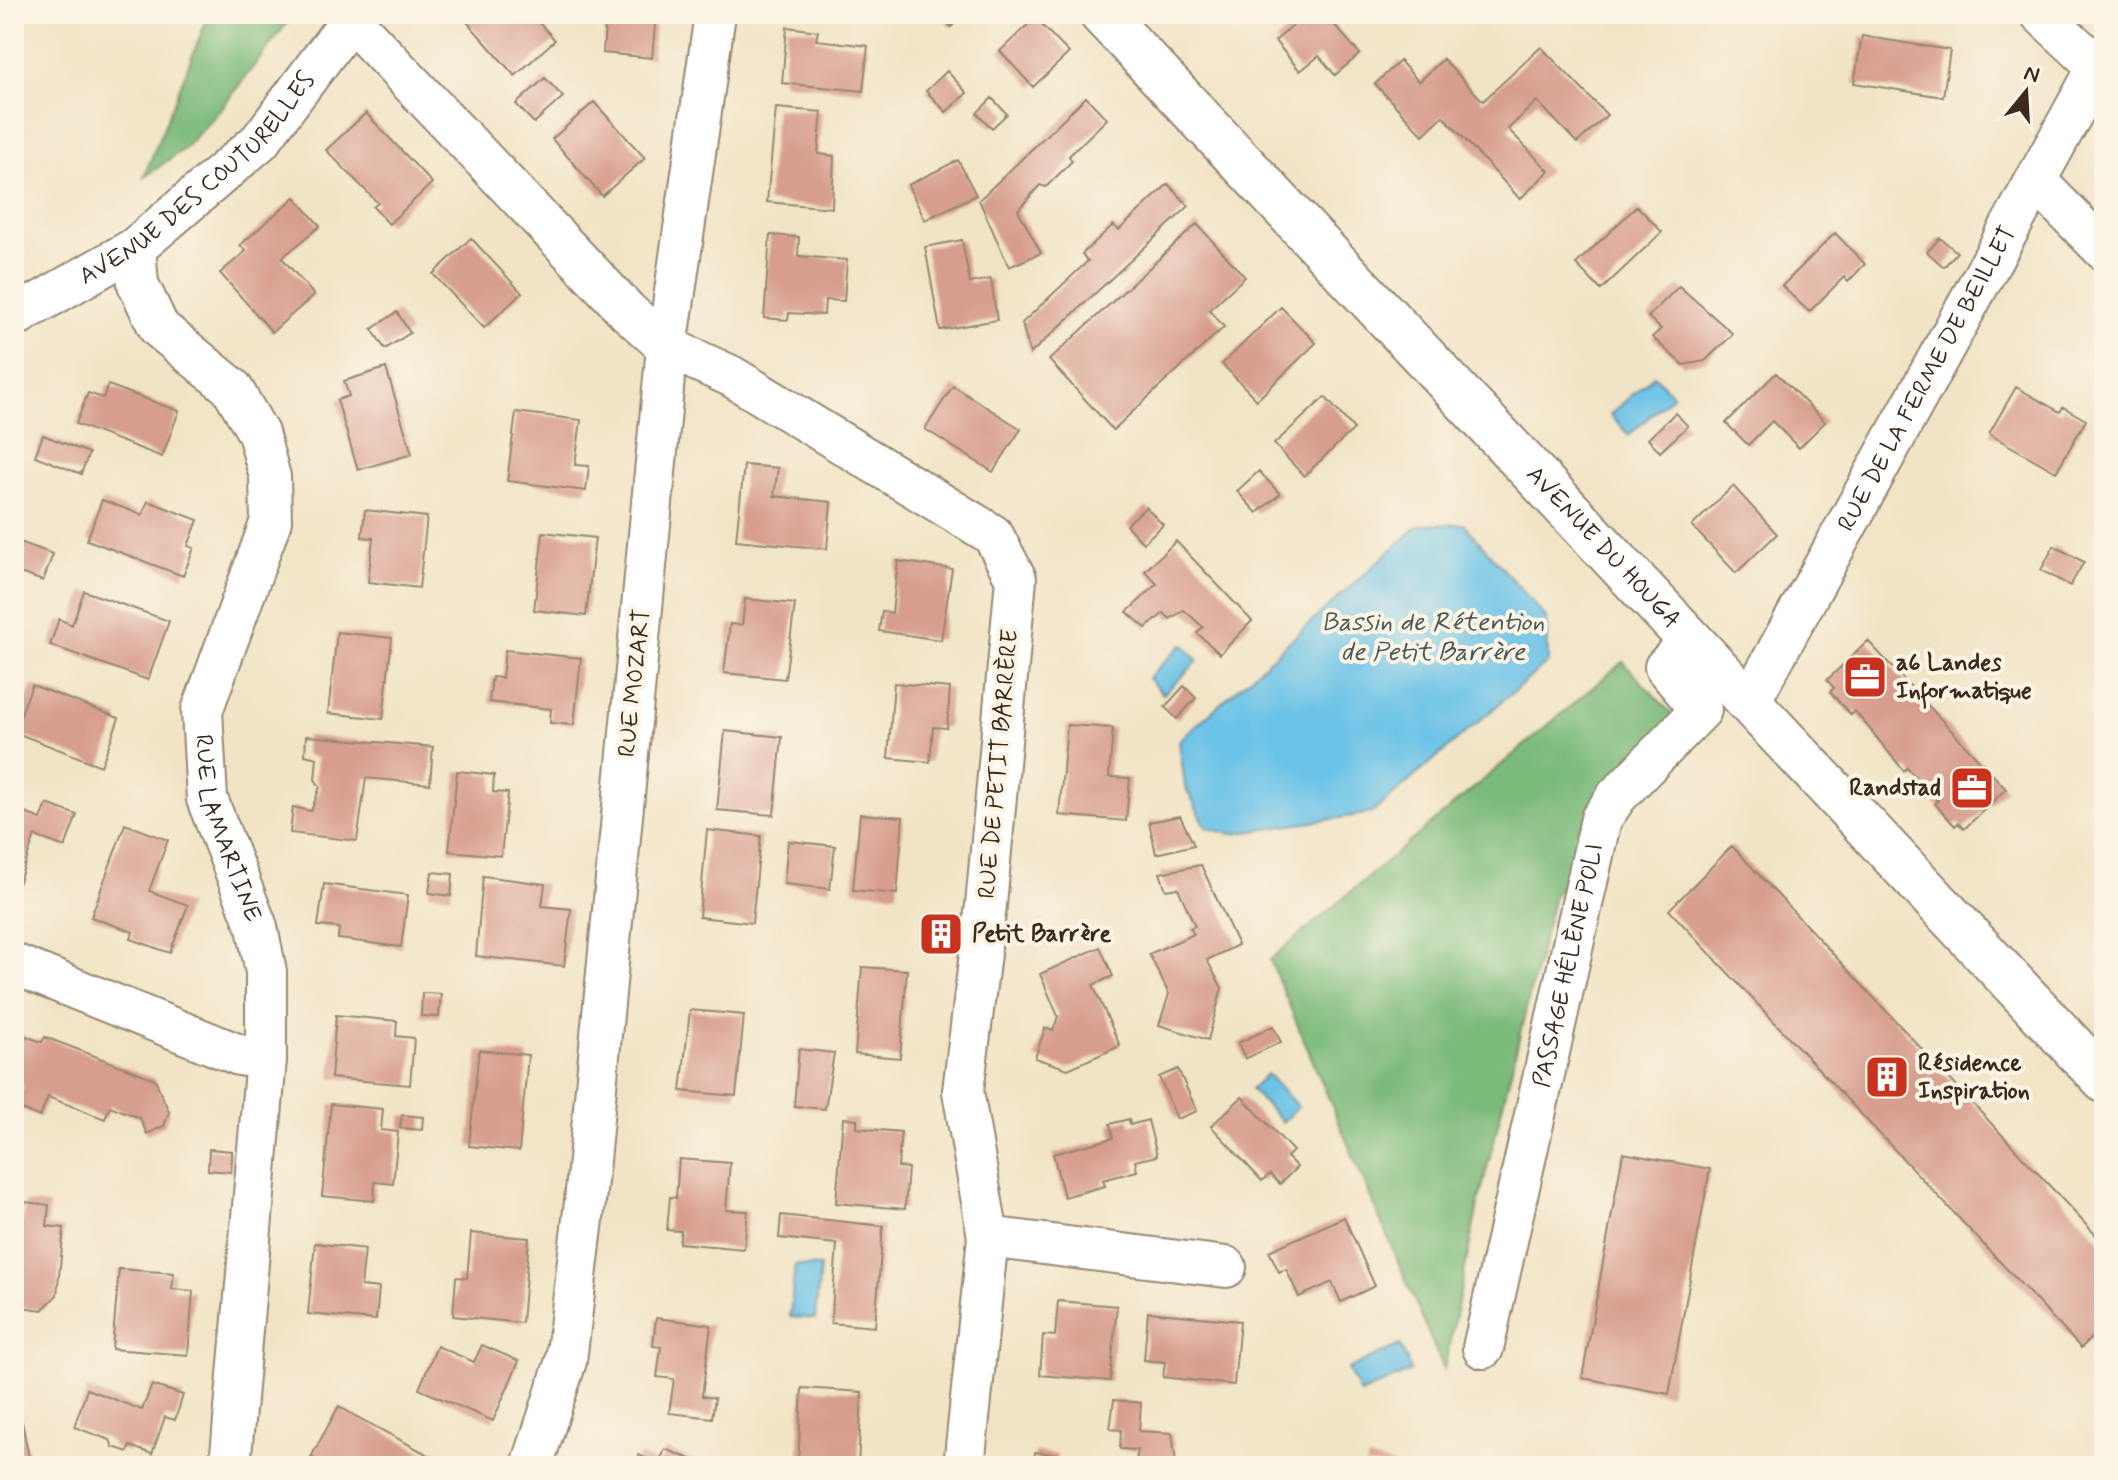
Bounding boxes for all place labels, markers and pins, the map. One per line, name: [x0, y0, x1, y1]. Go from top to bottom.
place label: a6 Landes Informatique: [1896, 648, 2032, 709]
office icon: a6 Landes Informatique: [1841, 653, 1889, 701]
office icon: Randstad: [1948, 764, 1996, 812]
place label: Randstad: [1849, 773, 1941, 804]
building icon: Petit Barrère: [917, 910, 965, 958]
place label: Petit Barrère: [972, 919, 1112, 950]
place label: Résidence Inspiration: [1918, 1048, 2030, 1107]
building icon: Résidence Inspiration: [1863, 1053, 1911, 1101]

